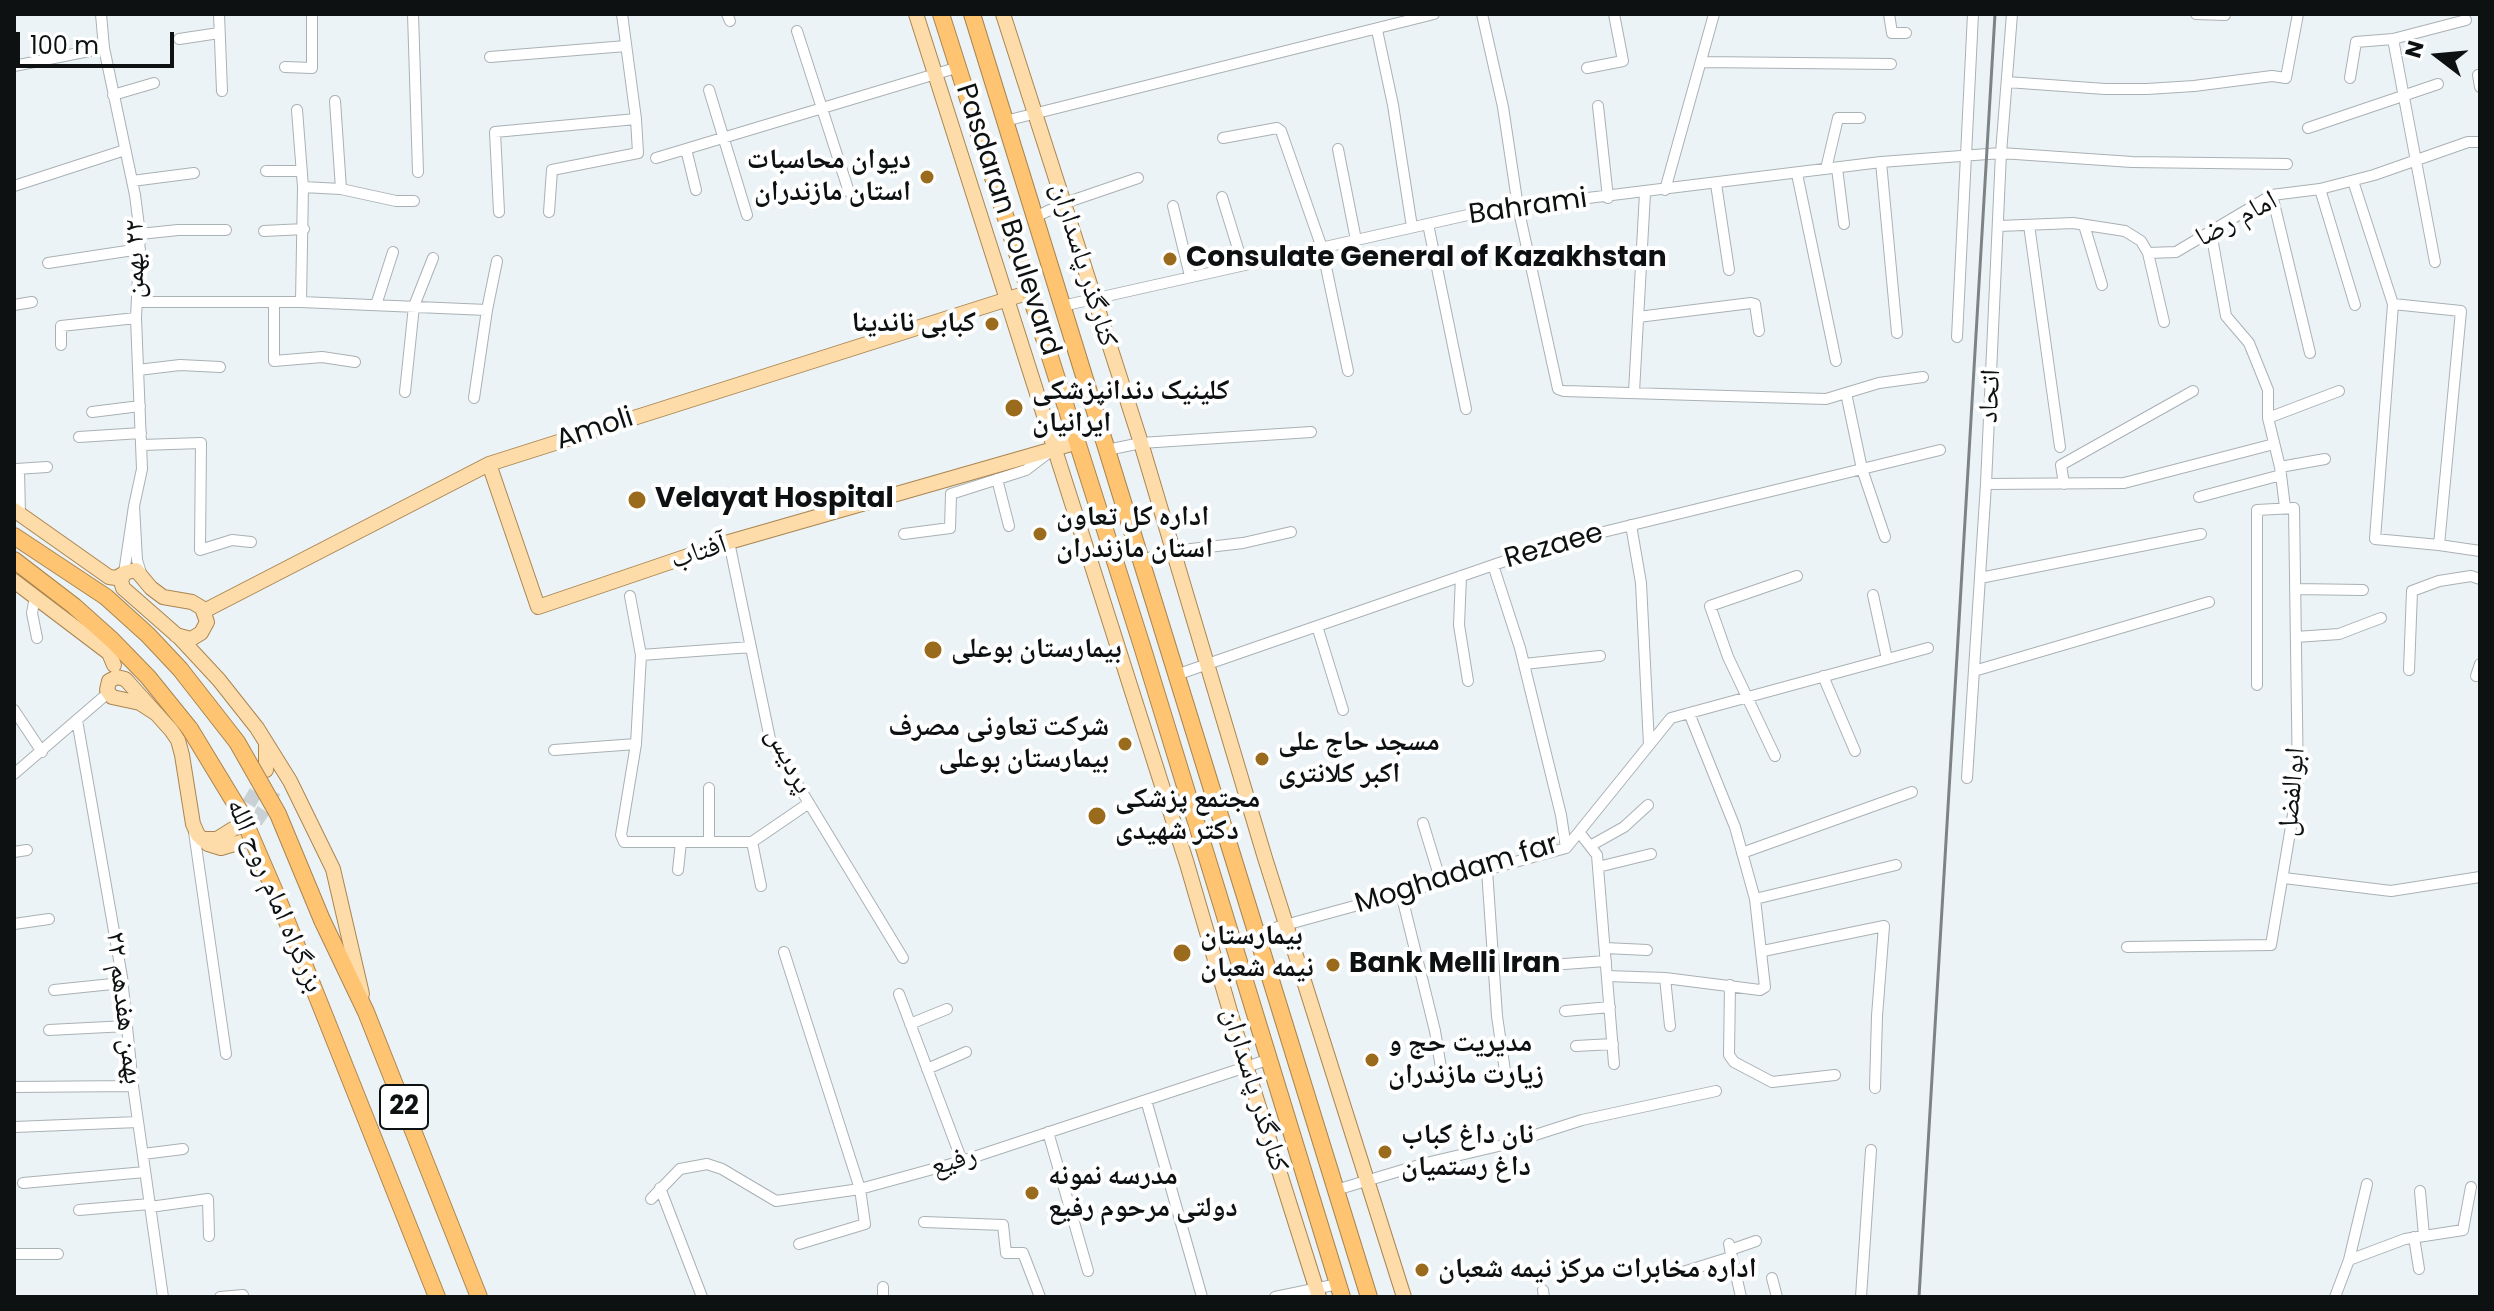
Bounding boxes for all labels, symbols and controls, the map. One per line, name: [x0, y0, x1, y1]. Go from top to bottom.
scale bar: [20, 16, 178, 66]
north arrow: [2398, 16, 2478, 96]
text: 100 m: [30, 29, 99, 62]
text: N: [2397, 37, 2432, 61]
street label: Pasdaran Boulevard: [947, 80, 1067, 360]
place label: دیوان محاسبات استان مازندران: [747, 144, 911, 210]
marker: دیوان محاسبات استان مازندران: [918, 168, 936, 186]
street label: کنارگذر پاسداران: [1042, 179, 1124, 351]
street label: Bahrami: [1467, 183, 1589, 233]
street label: امام رضا: [2190, 185, 2284, 255]
street label: ٢٢ بهمن: [119, 220, 153, 298]
place label: Consulate General of Kazakhstan: [1186, 242, 1667, 276]
marker: Consulate General of Kazakhstan: [1161, 250, 1179, 268]
place label: کبابی ناندینا: [852, 307, 976, 341]
marker: کبابی ناندینا: [983, 315, 1001, 333]
street label: اتحاد: [1973, 368, 2009, 424]
place label: کلینیک دندانپزشکی ایرانیان: [1032, 375, 1229, 441]
marker: کلینیک دندانپزشکی ایرانیان: [1003, 397, 1025, 419]
street label: Amoli: [552, 402, 638, 458]
place label: Velayat Hospital: [655, 483, 894, 517]
marker: Velayat Hospital: [626, 489, 648, 511]
place label: اداره کل تعاون استان مازندران: [1056, 501, 1213, 567]
street label: Rezaee: [1501, 517, 1607, 577]
marker: اداره کل تعاون استان مازندران: [1031, 525, 1049, 543]
street label: آفتاب: [667, 528, 731, 578]
place label: بیمارستان بوعلی: [951, 633, 1122, 667]
marker: بیمارستان بوعلی: [922, 639, 944, 661]
place label: شرکت تعاونی مصرف بیمارستان بوعلی: [888, 711, 1109, 777]
street label: پردیس: [757, 722, 819, 800]
place label: مسجد حاج علی اکبر کلانتری: [1278, 726, 1440, 792]
marker: شرکت تعاونی مصرف بیمارستان بوعلی: [1116, 735, 1134, 753]
street label: ابوالفضل: [2272, 746, 2314, 838]
marker: مسجد حاج علی اکبر کلانتری: [1253, 750, 1271, 768]
place label: مجتمع پزشکی دکتر شهیدی: [1115, 783, 1260, 849]
street label: بزرگراه امام روح الله: [218, 794, 330, 998]
marker: مجتمع پزشکی دکتر شهیدی: [1086, 805, 1108, 827]
street label: Moghadam far: [1351, 828, 1563, 922]
place label: بیمارستان نیمه شعبان: [1200, 920, 1314, 986]
street label: ۲۲ بهمن هفدهم: [97, 930, 149, 1086]
marker: بیمارستان نیمه شعبان: [1171, 942, 1193, 964]
place label: Bank Melli Iran: [1349, 948, 1560, 982]
marker: Bank Melli Iran: [1324, 956, 1342, 974]
street label: کنارگذر پاسداران: [1213, 1004, 1295, 1176]
place label: مدیریت حج و زیارت مازندران: [1388, 1027, 1544, 1093]
marker: مدیریت حج و زیارت مازندران: [1363, 1051, 1381, 1069]
road number: 22: [380, 1085, 428, 1129]
place label: نان داغ کباب داغ رستمیان: [1401, 1119, 1534, 1185]
street label: رفیع: [927, 1140, 981, 1184]
marker: نان داغ کباب داغ رستمیان: [1376, 1143, 1394, 1161]
place label: مدرسه نمونه دولتی مرحوم رفیع: [1048, 1160, 1238, 1226]
marker: مدرسه نمونه دولتی مرحوم رفیع: [1023, 1184, 1041, 1202]
place label: اداره مخابرات مرکز نیمه شعبان: [1438, 1253, 1757, 1287]
marker: اداره مخابرات مرکز نیمه شعبان: [1413, 1261, 1431, 1279]

